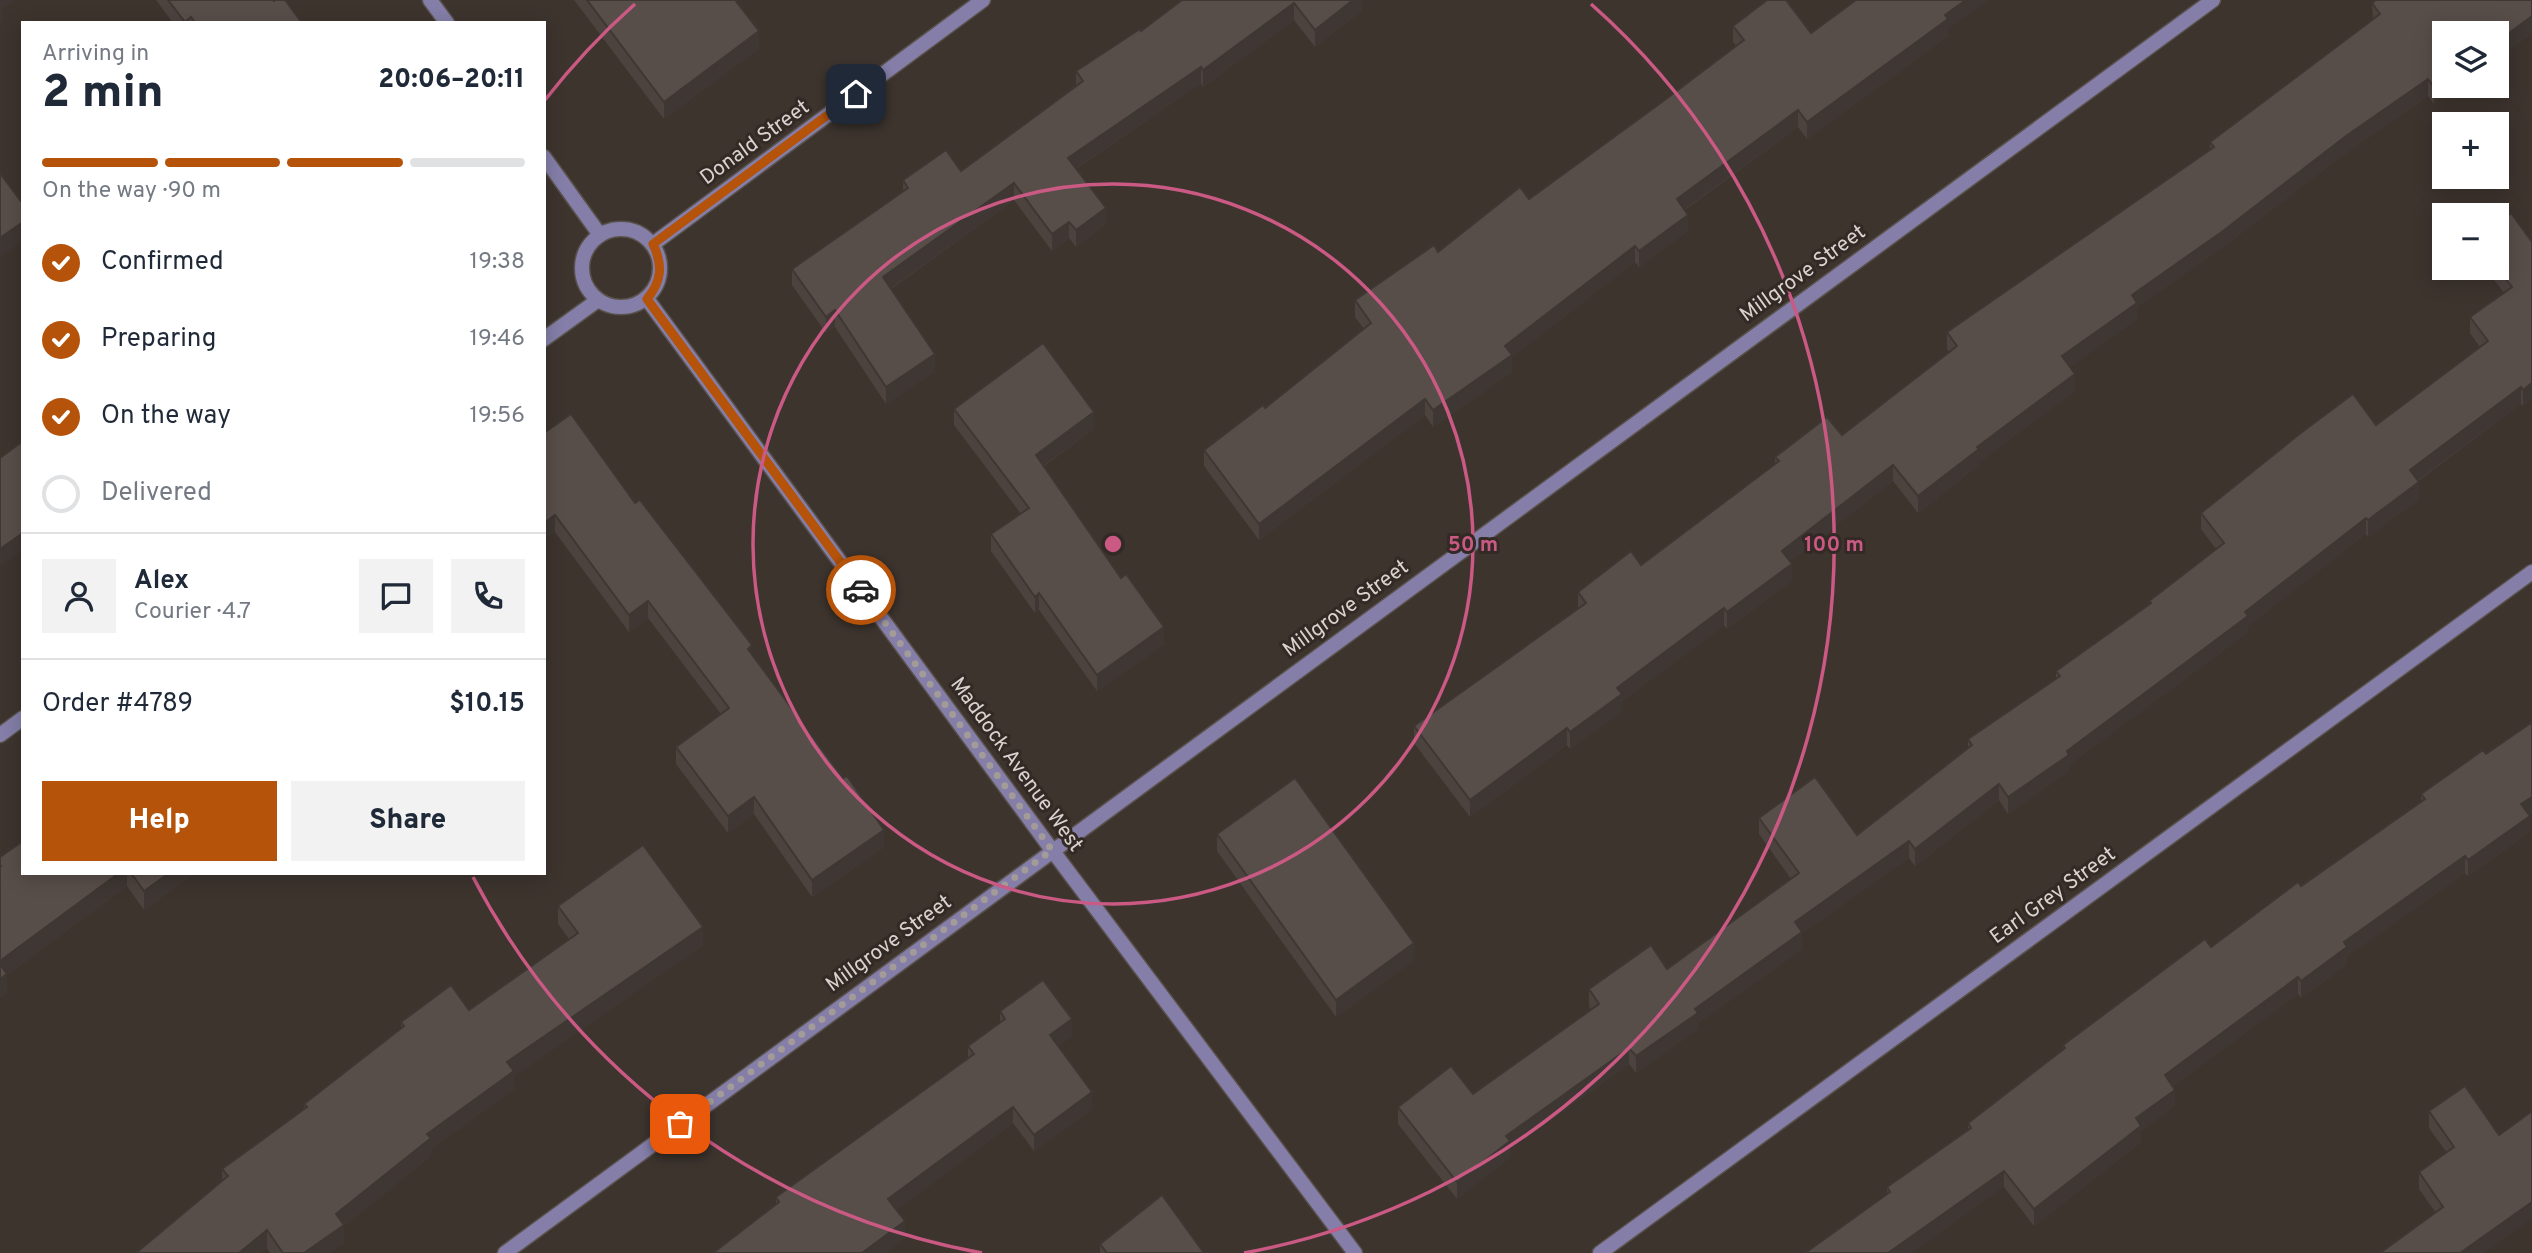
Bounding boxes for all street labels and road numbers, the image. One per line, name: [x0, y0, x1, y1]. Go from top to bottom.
street label: Donald Street: [695, 94, 815, 192]
street label: Millgrove Street: [1735, 219, 1871, 329]
street label: Millgrove Street: [1278, 554, 1414, 664]
street label: Maddock Avenue West: [943, 672, 1089, 858]
street label: Earl Grey Street: [1985, 841, 2121, 951]
street label: Millgrove Street: [821, 889, 957, 999]

